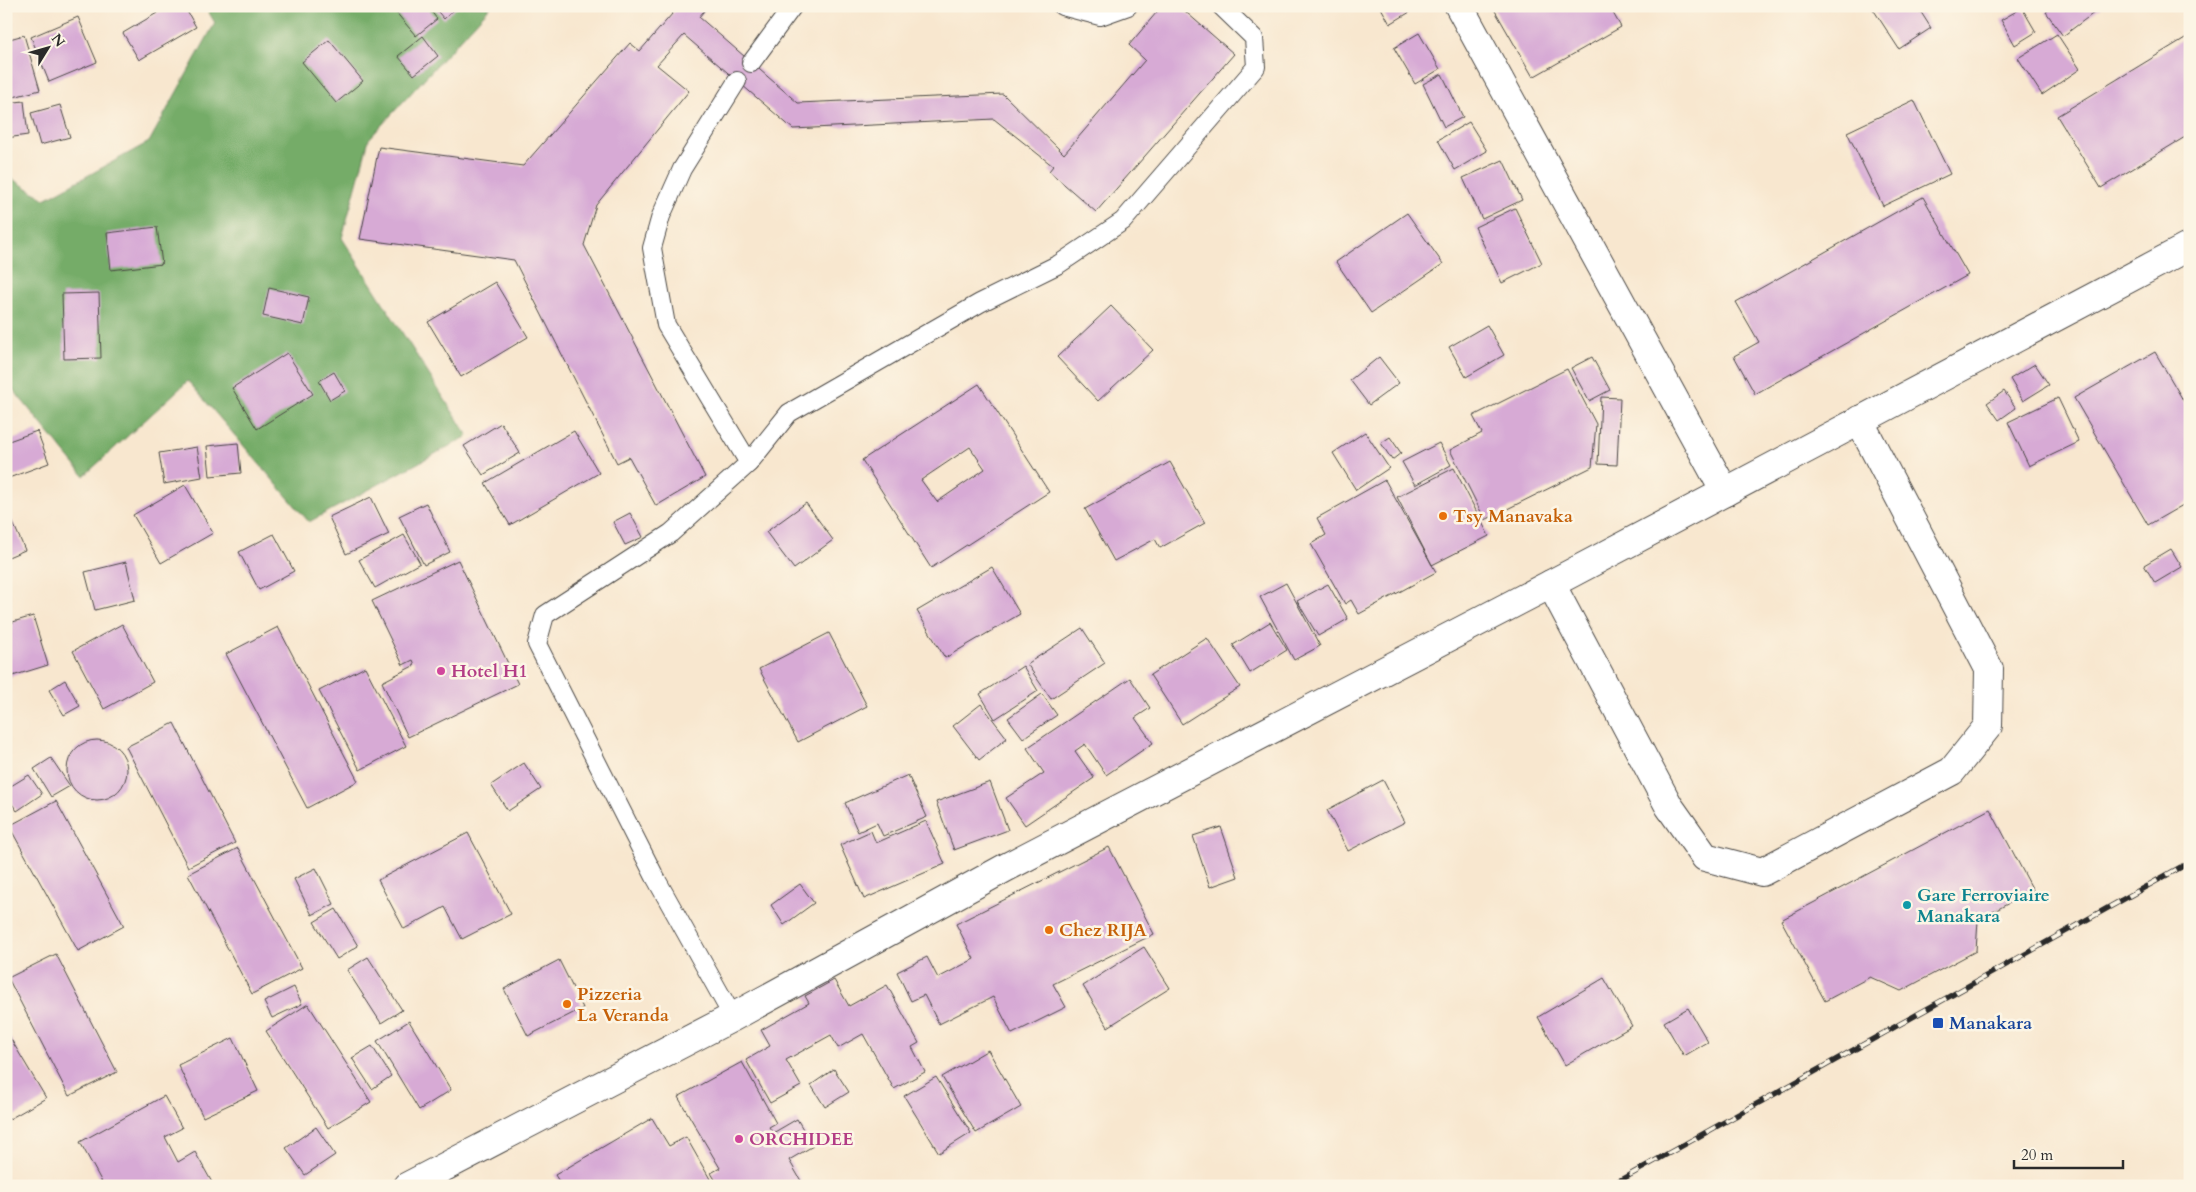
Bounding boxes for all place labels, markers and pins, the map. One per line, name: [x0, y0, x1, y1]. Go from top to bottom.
place label: Tsy Manavaka: [1453, 504, 1573, 529]
marker: Tsy Manavaka: [1437, 510, 1449, 522]
place label: Hotel H1: [451, 659, 528, 684]
marker: Hotel H1: [435, 665, 447, 677]
place label: Gare Ferroviaire Manakara: [1917, 883, 2050, 929]
marker: Gare Ferroviaire Manakara: [1901, 899, 1913, 911]
place label: Chez RIJA: [1059, 918, 1147, 943]
marker: Chez RIJA: [1043, 924, 1055, 936]
place label: Pizzeria La Veranda: [577, 982, 669, 1028]
marker: Pizzeria La Veranda: [561, 998, 573, 1010]
place label: Manakara: [1949, 1011, 2032, 1036]
marker: Manakara: [1931, 1016, 1945, 1030]
place label: ORCHIDEE: [749, 1127, 853, 1152]
marker: ORCHIDEE: [733, 1133, 745, 1145]

